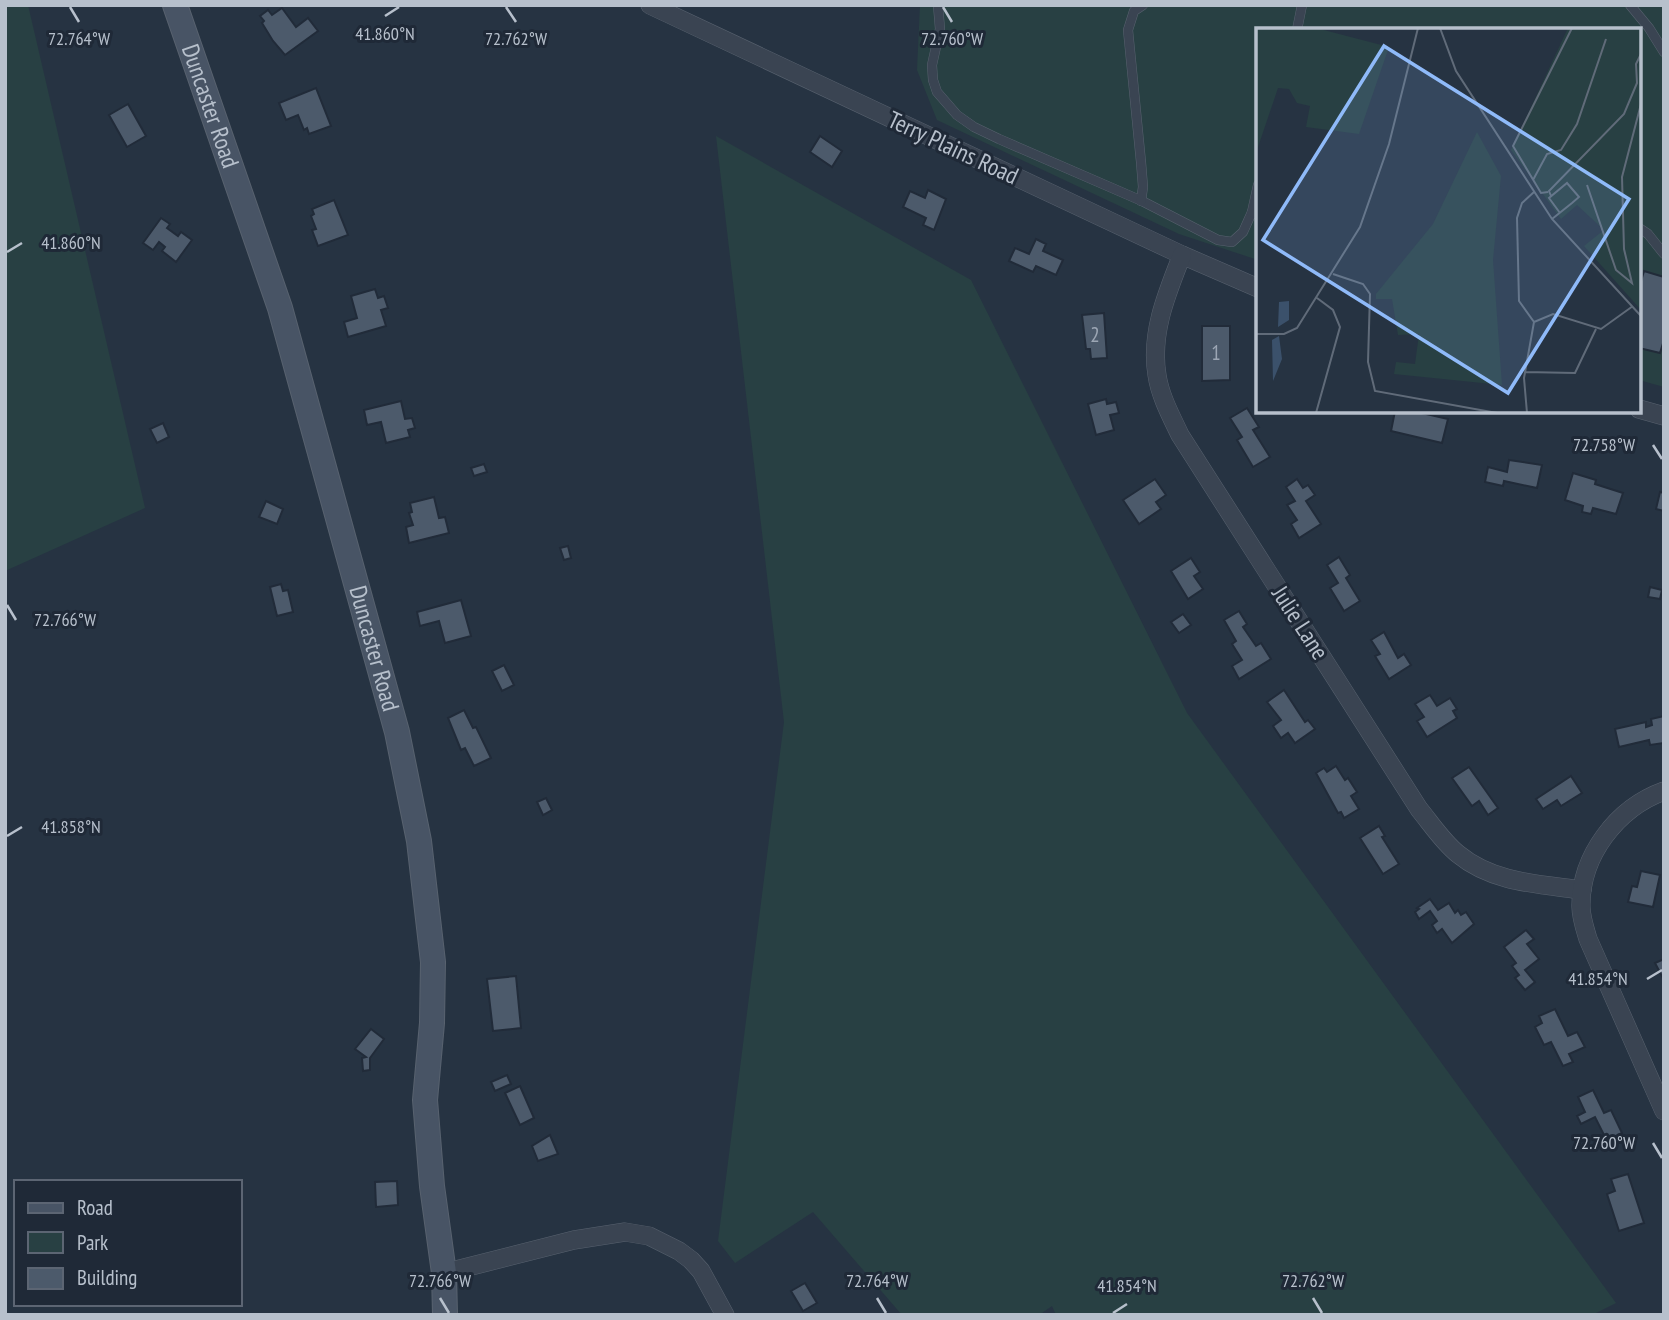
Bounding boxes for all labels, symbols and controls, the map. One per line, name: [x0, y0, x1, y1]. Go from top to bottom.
text: 41.860°N: [355, 22, 415, 45]
text: 72.764°W: [48, 27, 110, 50]
text: 72.762°W: [485, 27, 547, 50]
text: 72.760°W: [921, 27, 983, 50]
inset map: [1256, 28, 1641, 413]
street label: Duncaster Road: [175, 40, 246, 172]
street label: Terry Plains Road: [883, 104, 1023, 191]
text: 41.860°N: [41, 231, 101, 254]
house number: 2: [1090, 321, 1100, 348]
house number: 1: [1211, 339, 1221, 366]
text: 72.758°W: [1573, 433, 1635, 456]
street label: Julie Lane: [1265, 579, 1336, 665]
street label: Duncaster Road: [342, 582, 407, 715]
text: 72.766°W: [34, 608, 96, 631]
text: 41.858°N: [41, 815, 101, 838]
text: 41.854°N: [1568, 967, 1628, 990]
text: 72.760°W: [1573, 1131, 1635, 1154]
legend: [14, 1180, 242, 1306]
text: Road: [77, 1194, 113, 1221]
text: Park: [77, 1229, 108, 1256]
text: Building: [77, 1264, 137, 1291]
text: 72.766°W: [409, 1269, 471, 1292]
text: 72.764°W: [846, 1269, 908, 1292]
text: 72.762°W: [1282, 1269, 1344, 1292]
text: 41.854°N: [1097, 1274, 1157, 1297]

